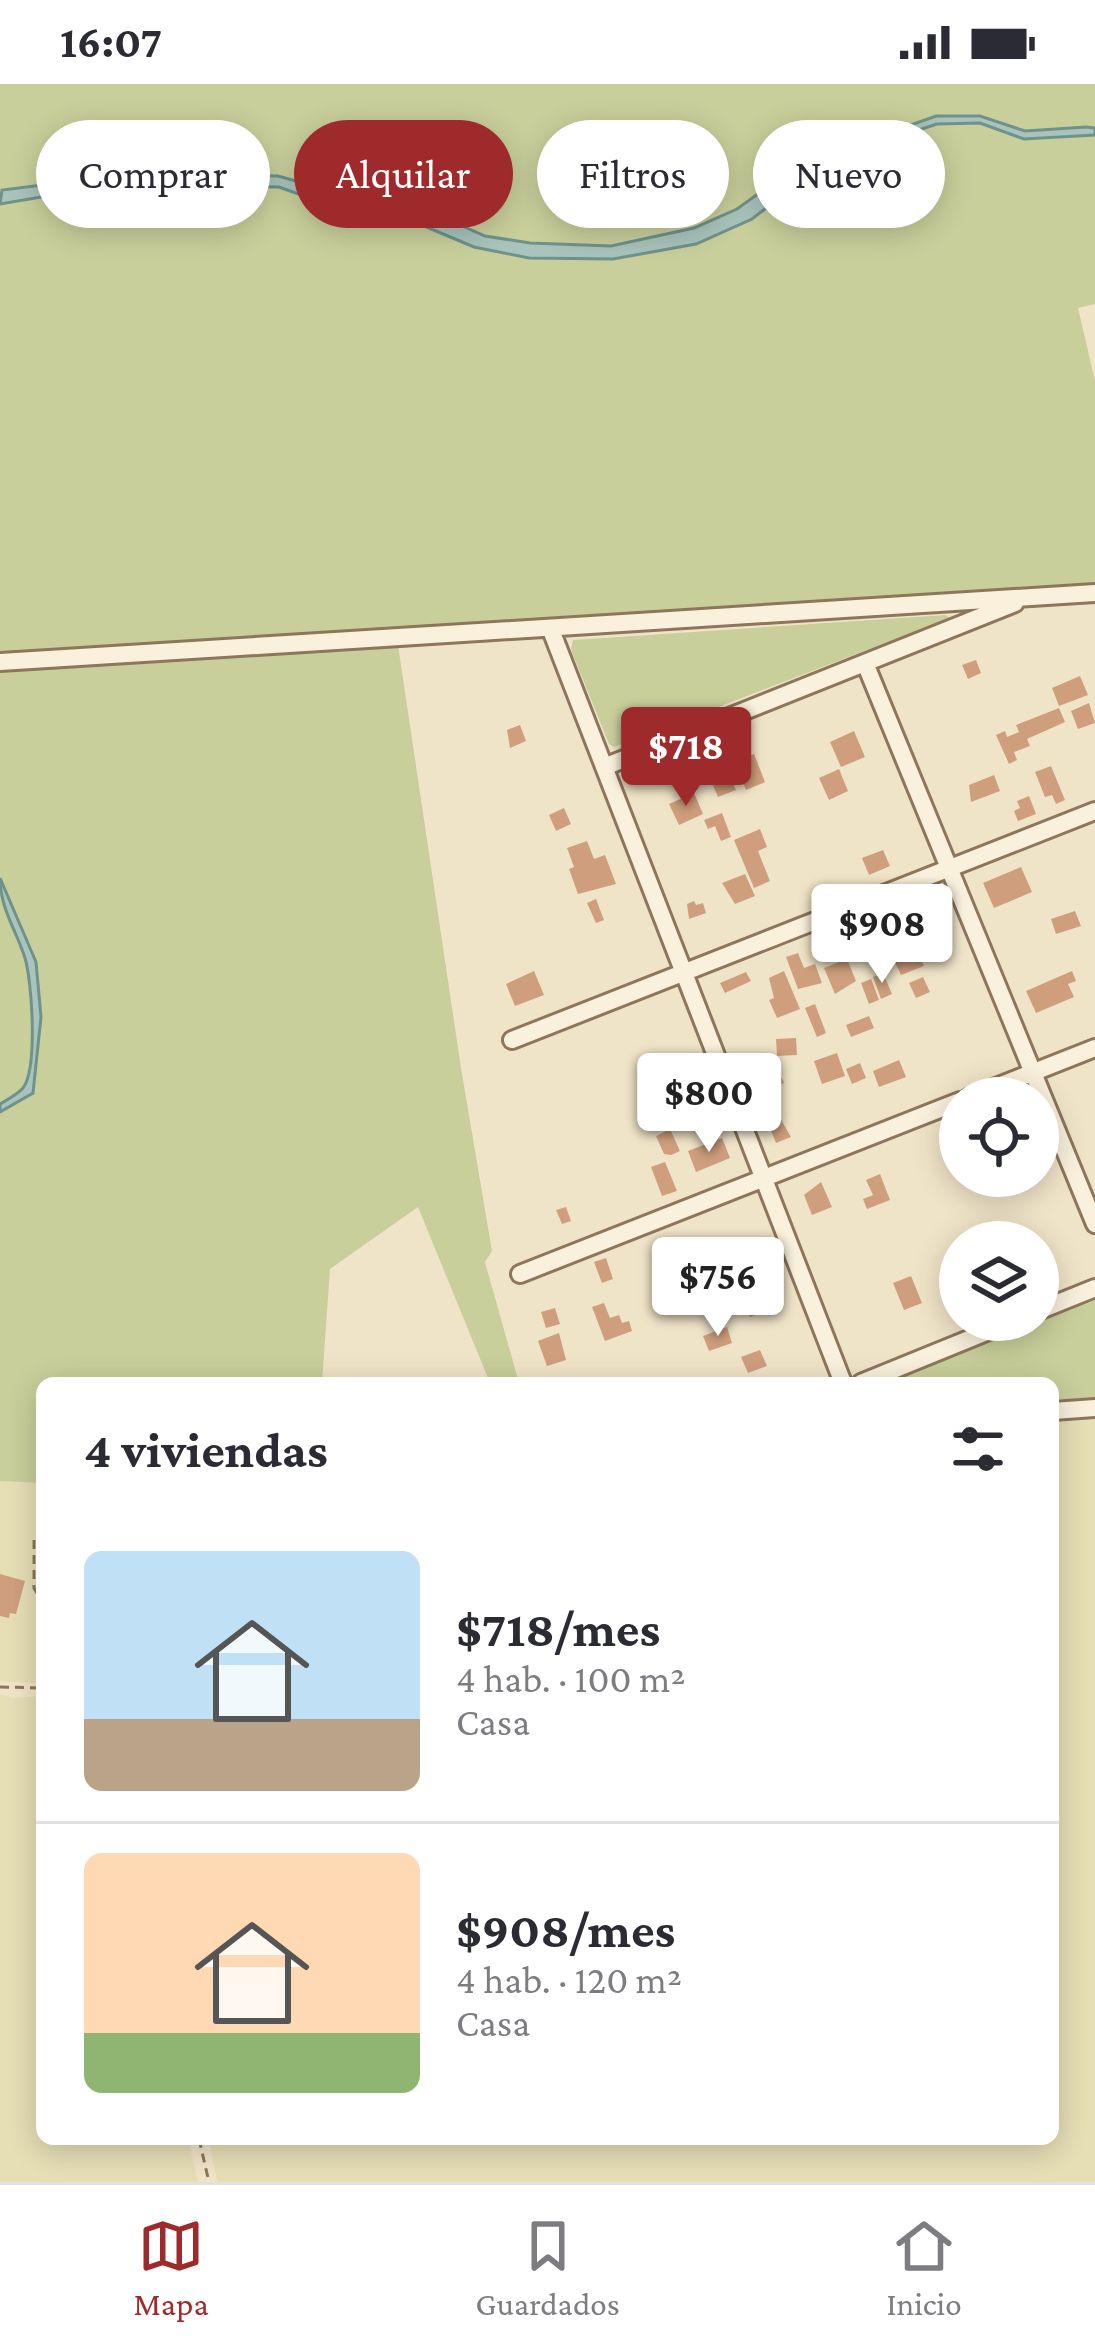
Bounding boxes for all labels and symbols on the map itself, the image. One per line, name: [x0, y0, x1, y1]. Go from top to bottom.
pin: $718: [615, 707, 757, 809]
pin: $908: [811, 884, 953, 986]
pin: $800: [638, 1053, 780, 1155]
pin: $756: [647, 1237, 789, 1339]

